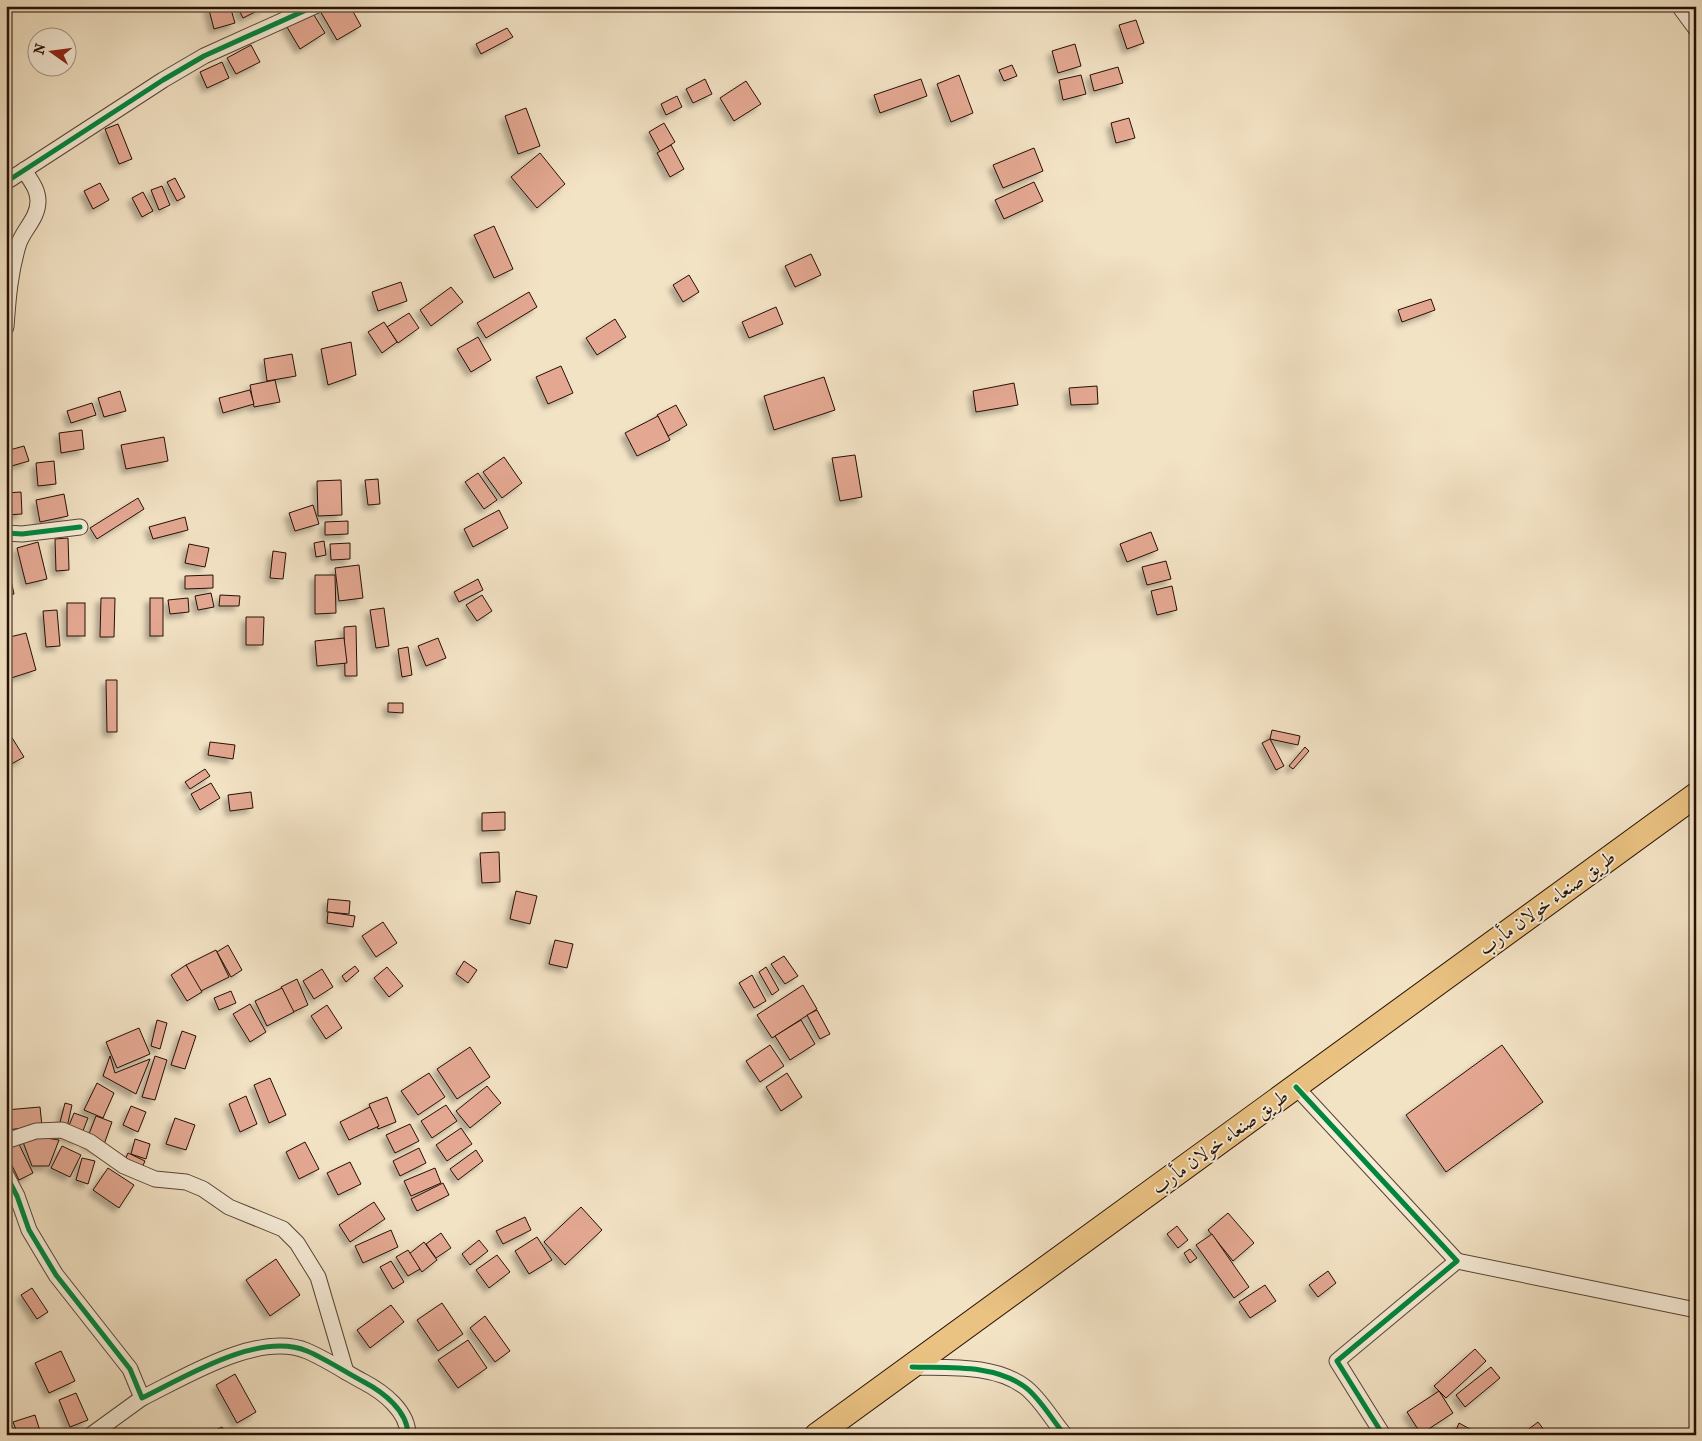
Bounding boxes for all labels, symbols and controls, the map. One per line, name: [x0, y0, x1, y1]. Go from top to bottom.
north arrow: [28, 28, 78, 78]
text: N: [30, 41, 49, 56]
street label: طريق صنعاء خولان مأرب: [1473, 844, 1620, 961]
street label: طريق صنعاء خولان مأرب: [1146, 1083, 1293, 1200]

